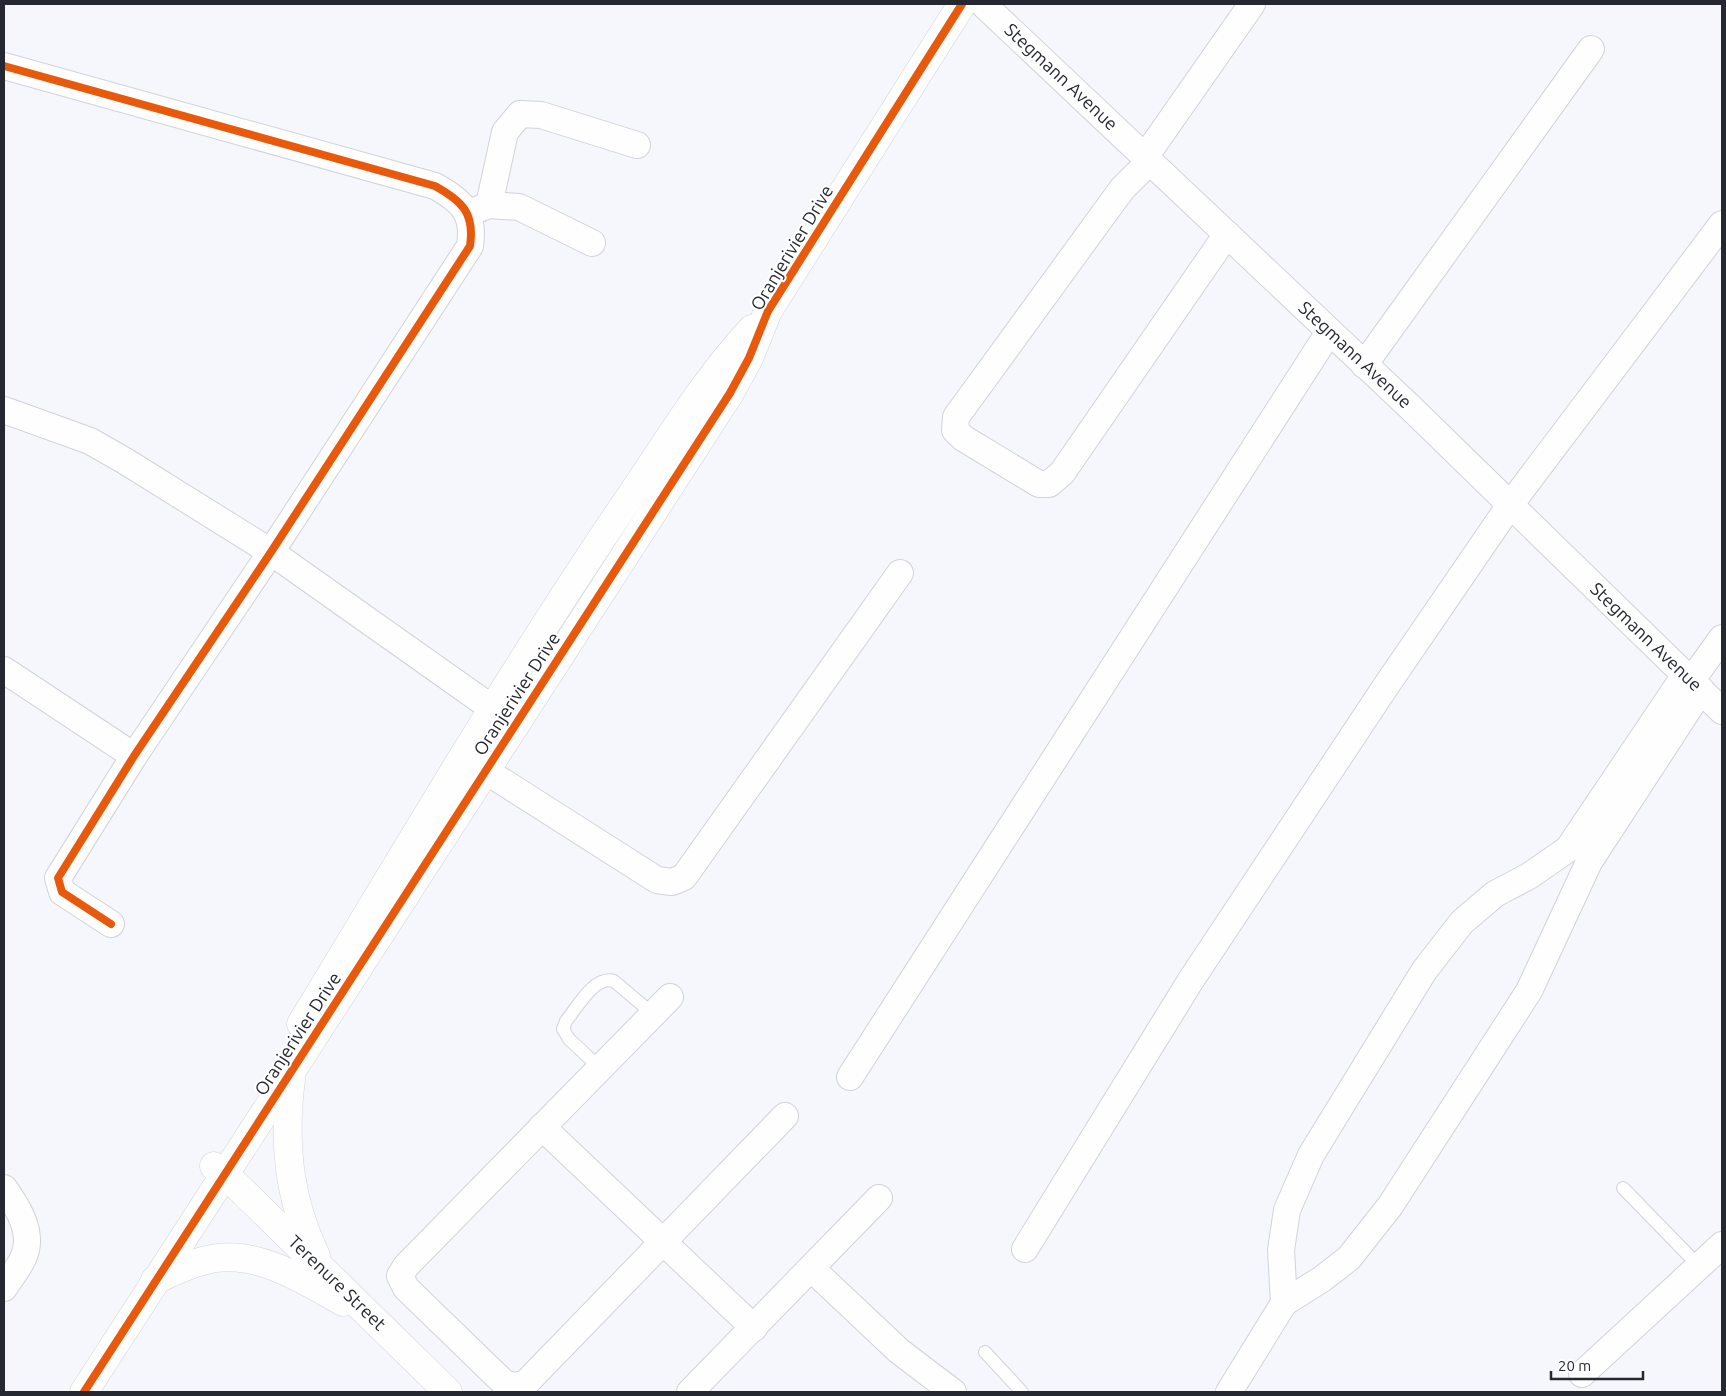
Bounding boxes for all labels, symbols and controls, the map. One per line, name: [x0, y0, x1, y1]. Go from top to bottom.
street label: Stegmann Avenue: [1001, 19, 1122, 134]
street label: Oranjerivier Drive: [746, 181, 836, 314]
street label: Stegmann Avenue: [1295, 297, 1416, 412]
street label: Stegmann Avenue: [1587, 578, 1706, 694]
street label: Oranjerivier Drive: [469, 628, 563, 759]
street label: Oranjerivier Drive: [250, 968, 344, 1099]
street label: Terenure Street: [285, 1231, 390, 1334]
scale bar: [1551, 1348, 1644, 1380]
text: 20 m: [1558, 1357, 1591, 1374]

